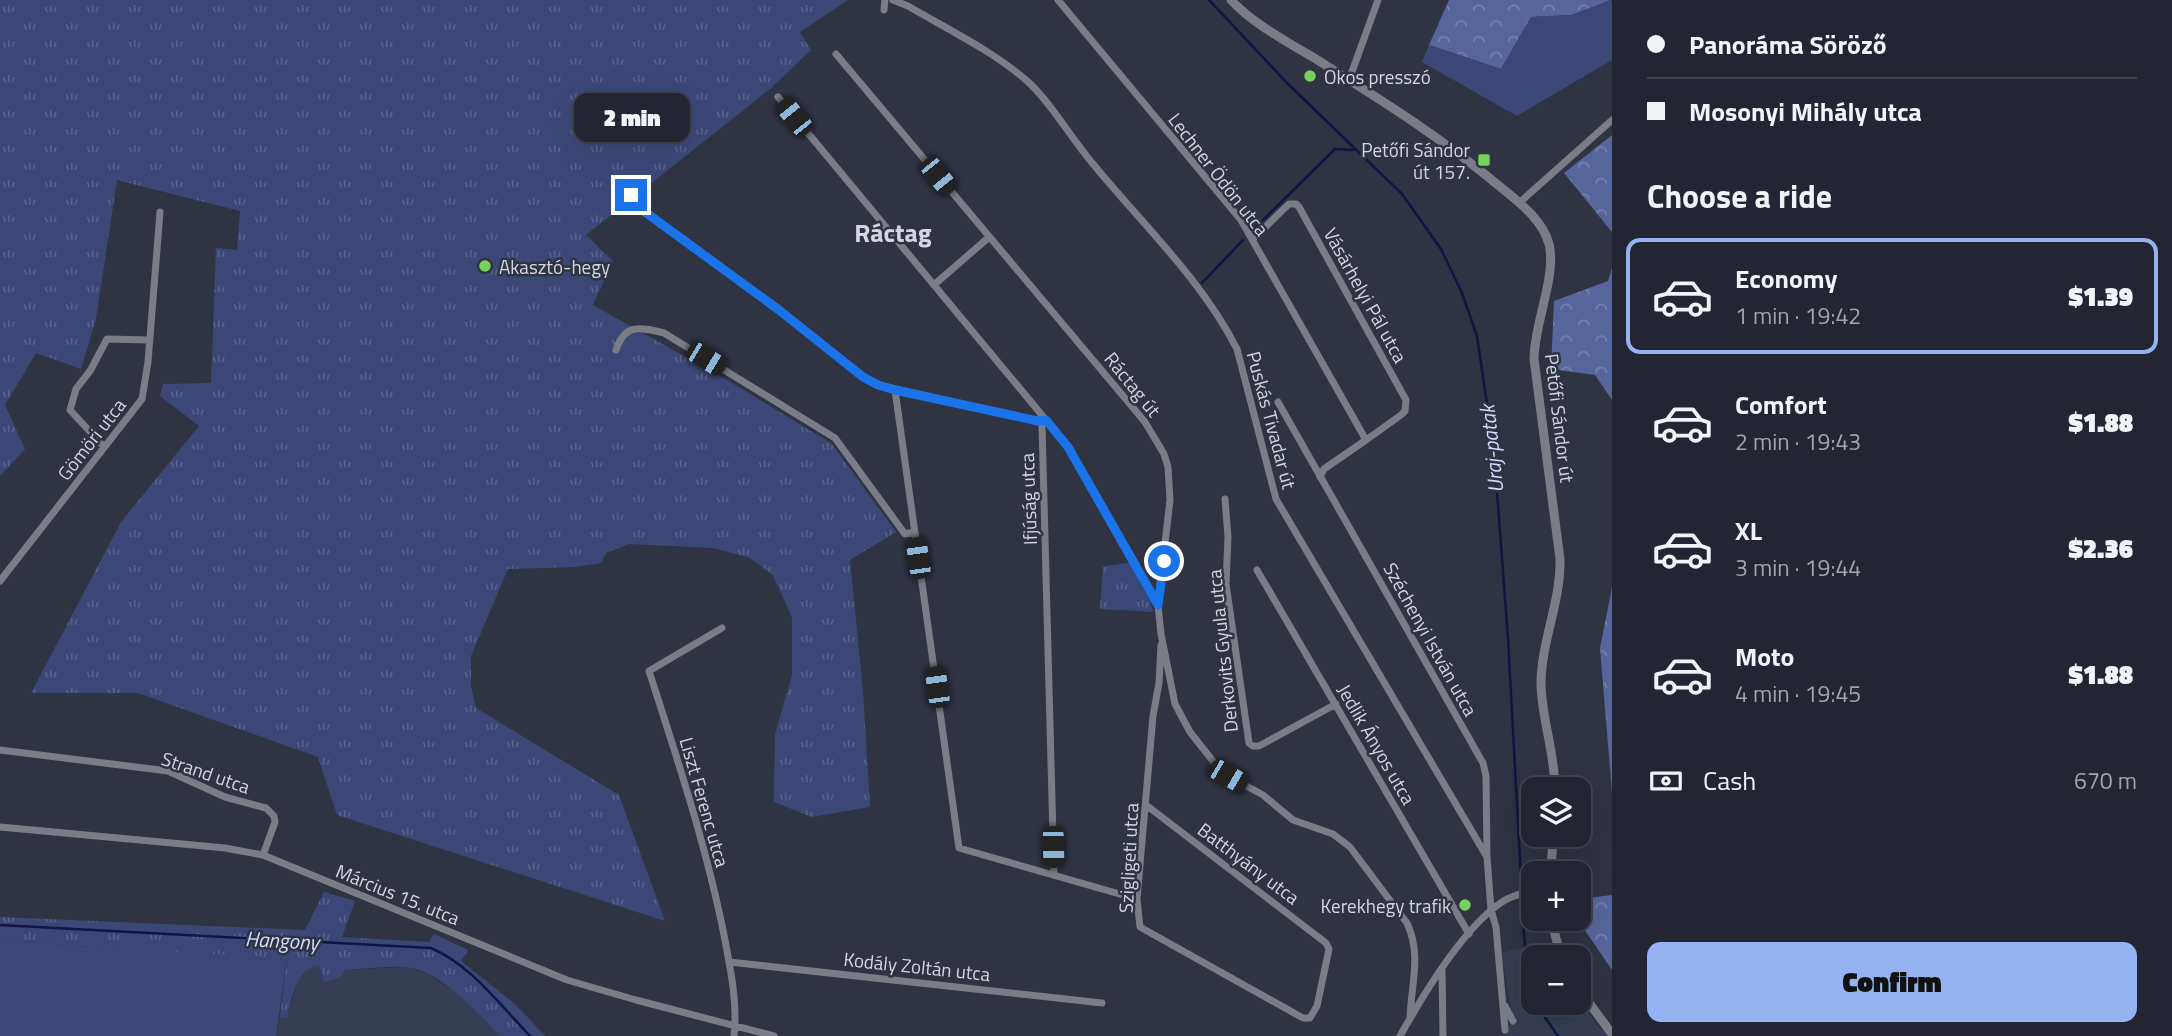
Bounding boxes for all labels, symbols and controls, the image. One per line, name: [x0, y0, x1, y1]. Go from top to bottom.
text: Panoráma Söröző: [1689, 25, 1887, 64]
place label: Okos presszó: [1324, 62, 1431, 91]
marker: Okos presszó: [1302, 68, 1318, 84]
text: Mosonyi Mihály utca: [1689, 92, 1922, 131]
callout: 2 min: [573, 94, 689, 142]
car: [773, 94, 816, 140]
text: 2 min: [603, 100, 661, 135]
street label: Lechner Ödön utca: [1162, 106, 1277, 242]
place label: Petőfi Sándor út 157.: [1361, 135, 1470, 186]
marker: Petőfi Sándor út 157.: [1476, 152, 1492, 168]
car: [917, 153, 960, 199]
text: Choose a ride: [1647, 172, 1832, 220]
route end: [615, 179, 647, 211]
district label: Ráctag: [854, 213, 932, 252]
street label: Vásárhelyi Pál utca: [1317, 222, 1415, 368]
place label: Akasztó-hegy: [499, 252, 610, 281]
marker: Akasztó-hegy: [477, 258, 493, 274]
text: Economy: [1735, 259, 1837, 298]
icon: car: [1651, 265, 1714, 328]
text: $1.39: [2068, 277, 2133, 316]
text: 1 min · 19:42: [1735, 298, 1861, 333]
car: [683, 339, 730, 379]
street label: Ráctag út: [1098, 345, 1169, 423]
street label: Puskás Tivadar út: [1240, 348, 1304, 492]
street label: Petőfi Sándor út: [1538, 352, 1582, 484]
text: Comfort: [1735, 385, 1827, 424]
street label: Gömöri utca: [50, 391, 133, 486]
icon: car: [1651, 391, 1714, 454]
water label: Uraj-patak: [1470, 401, 1512, 495]
text: $1.88: [2068, 403, 2133, 442]
text: 2 min · 19:43: [1735, 424, 1861, 459]
street label: Ifjúság utca: [1012, 452, 1044, 546]
text: XL: [1735, 511, 1762, 550]
icon: car: [1651, 517, 1714, 580]
text: $2.36: [2068, 529, 2133, 568]
car: [905, 536, 932, 580]
route start: [1148, 545, 1180, 577]
text: 3 min · 19:44: [1735, 550, 1861, 585]
street label: Széchenyi István utca: [1377, 557, 1486, 722]
street label: Derkovits Gyula utca: [1199, 568, 1245, 734]
text: Moto: [1735, 637, 1794, 676]
icon: car: [1651, 643, 1714, 706]
text: $1.88: [2068, 655, 2133, 694]
car: [924, 665, 951, 709]
text: 4 min · 19:45: [1735, 676, 1861, 711]
street label: Jedlik Ányos utca: [1331, 678, 1424, 810]
street label: Liszt Ferenc utca: [673, 734, 738, 871]
street label: Strand utca: [158, 743, 255, 801]
car: [1205, 756, 1252, 796]
text: Cash: [1703, 761, 1756, 800]
icon: cash: [1647, 762, 1685, 800]
text: 670 m: [2074, 763, 2137, 798]
map controls: [1521, 777, 1591, 1015]
button: layers: [1521, 777, 1591, 847]
street label: Szigligeti utca: [1111, 802, 1145, 914]
street label: Batthyány utca: [1192, 815, 1306, 911]
car: [1043, 826, 1064, 868]
street label: Március 15. utca: [332, 856, 465, 932]
button: +: [1521, 861, 1591, 931]
place label: Kerekhegy trafik: [1321, 891, 1451, 920]
marker: Kerekhegy trafik: [1457, 897, 1473, 913]
water label: Hangony: [244, 922, 322, 958]
button: Confirm: [1647, 942, 2137, 1022]
street label: Kodály Zoltán utca: [842, 944, 992, 988]
button: −: [1521, 945, 1591, 1015]

